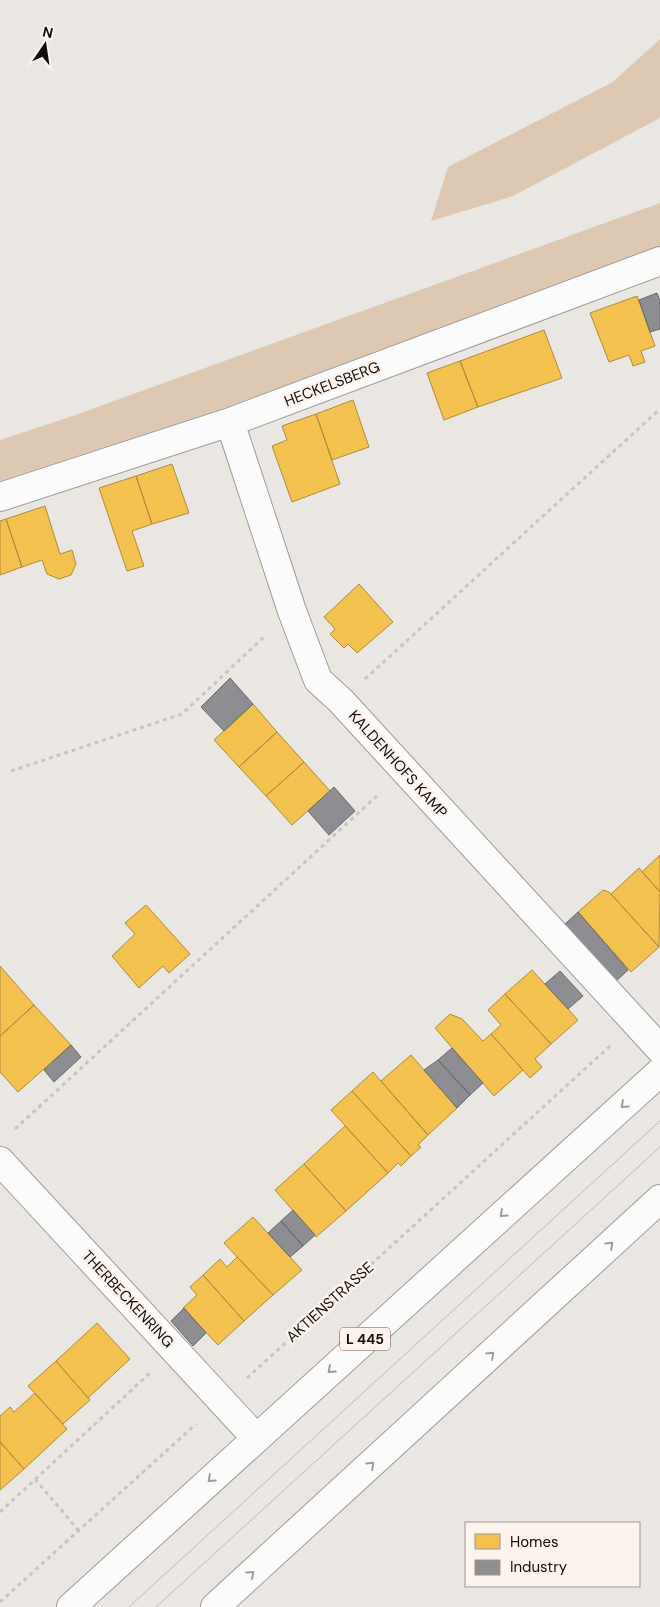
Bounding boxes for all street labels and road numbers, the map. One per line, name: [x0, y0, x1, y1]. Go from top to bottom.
street label: HECKELSBERG: [281, 357, 383, 411]
street label: KALDENHOFS KAMP: [344, 706, 452, 822]
street label: THERBECKENRING: [78, 1246, 178, 1352]
street label: AKTIENSTRASSE: [282, 1257, 378, 1347]
road number: L 445: [340, 1328, 390, 1350]

